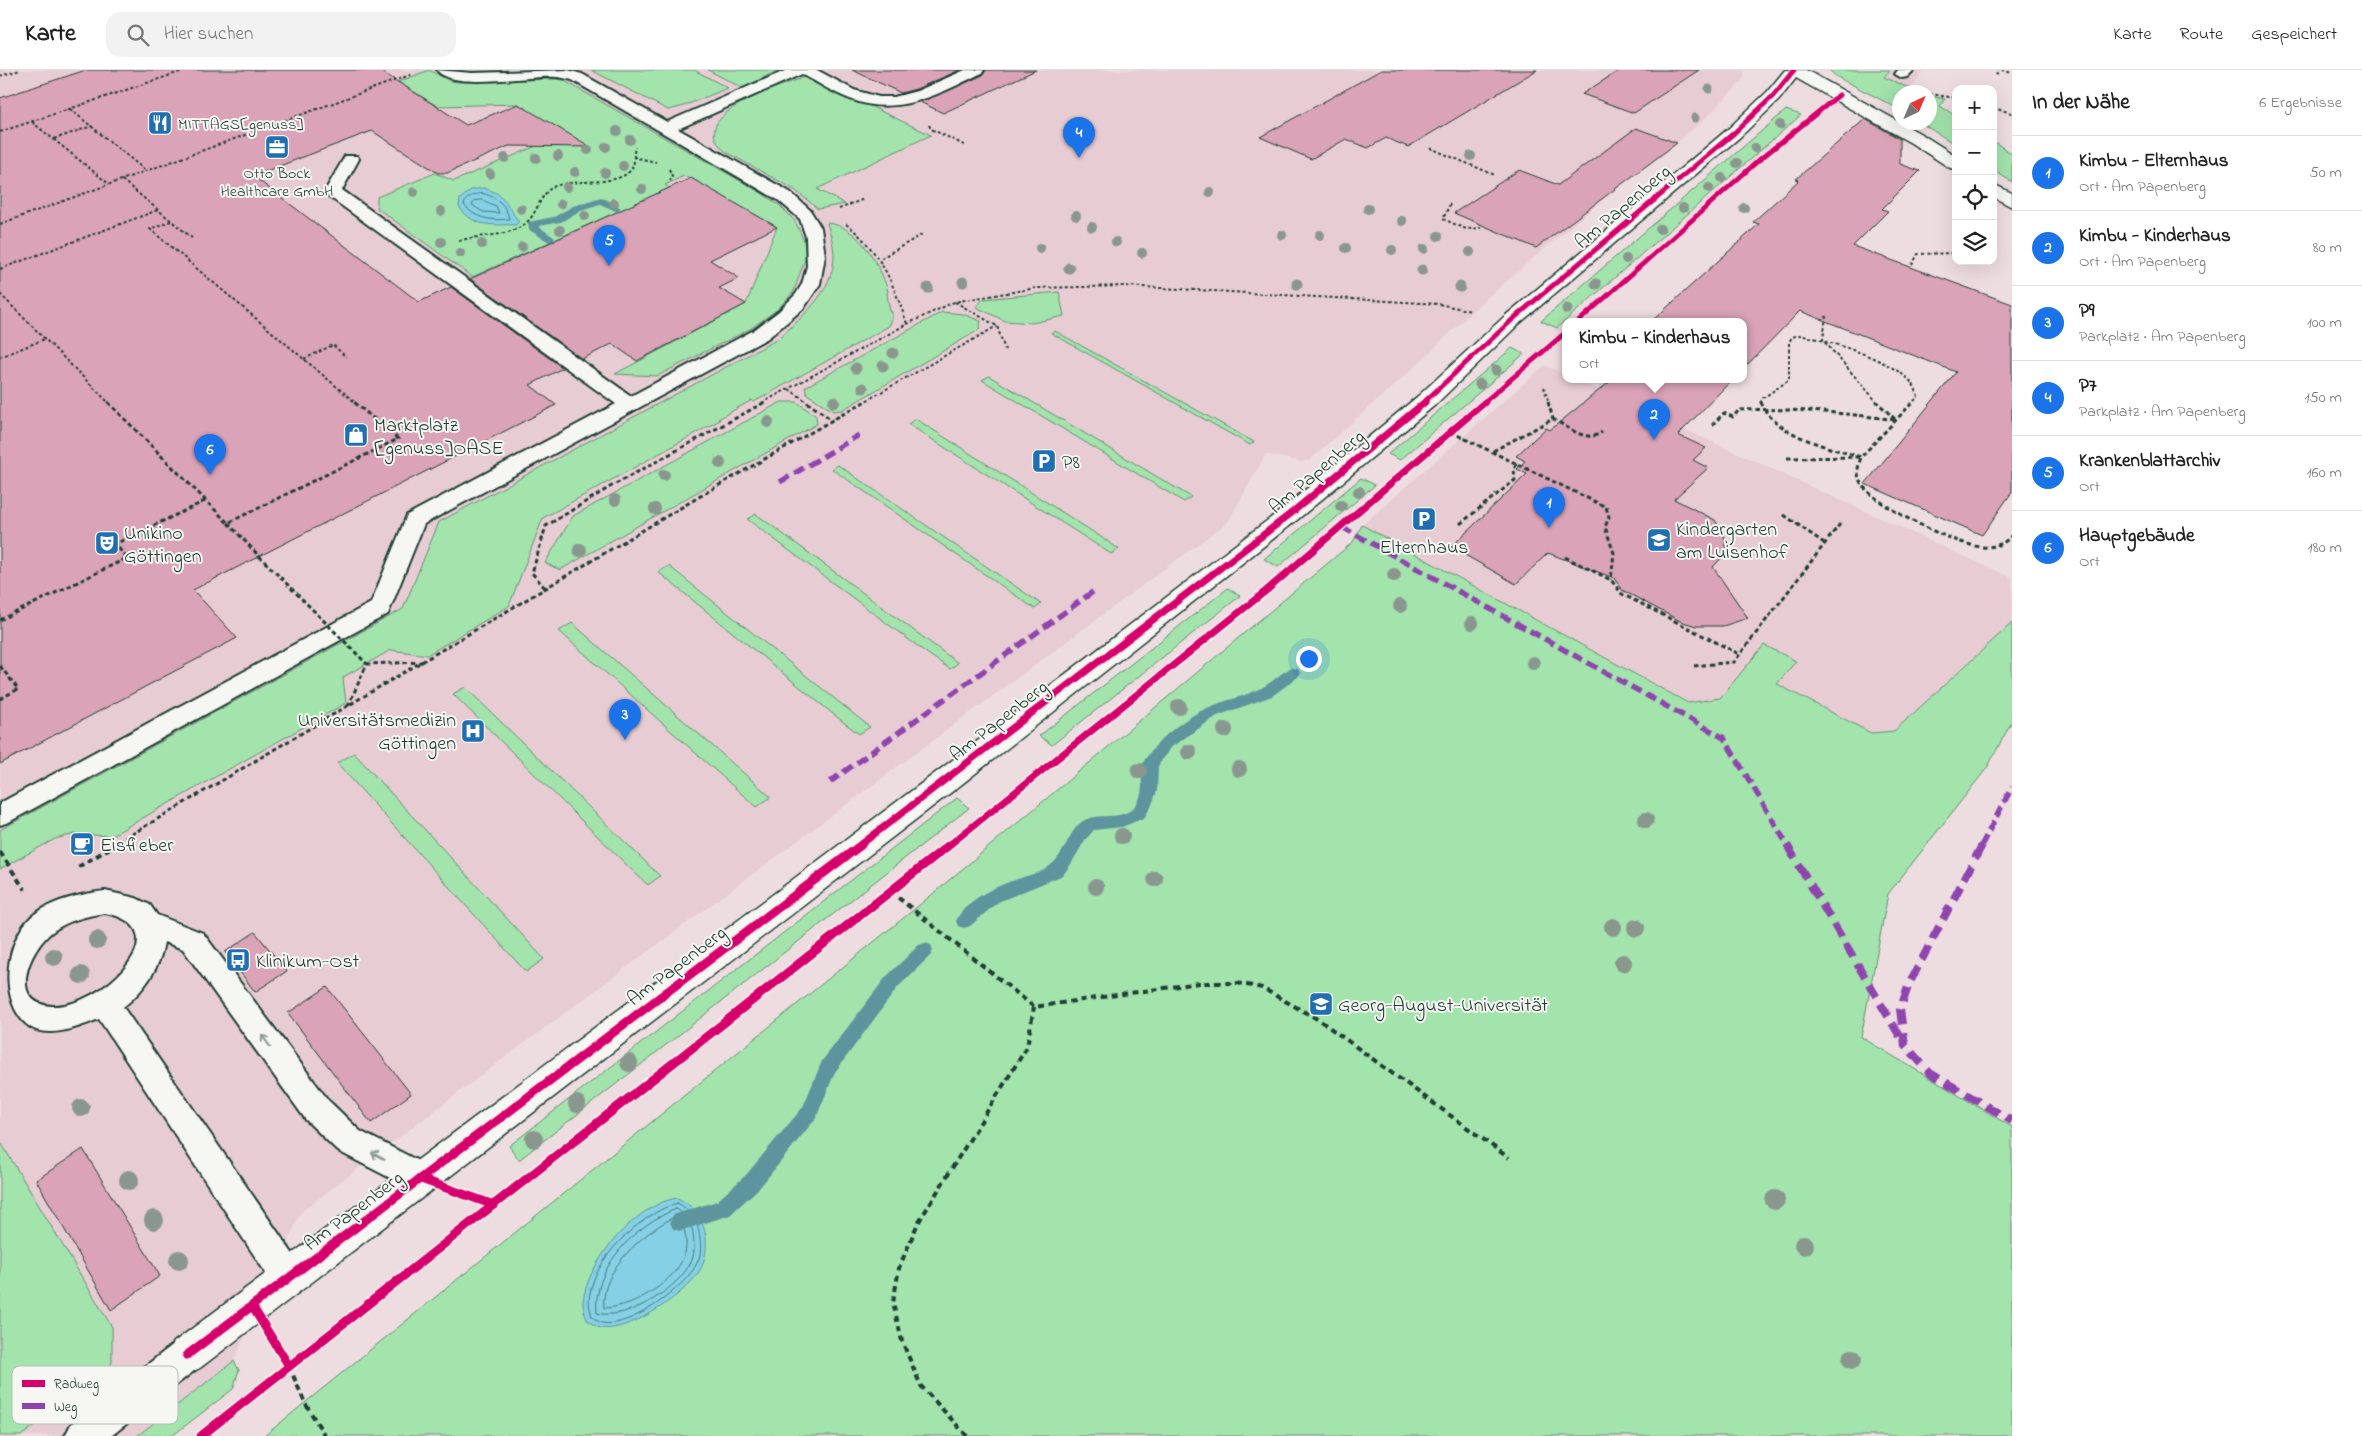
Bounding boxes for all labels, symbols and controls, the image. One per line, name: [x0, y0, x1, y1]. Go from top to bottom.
search box: [106, 12, 456, 57]
text: Karte: [25, 17, 76, 52]
icon: search: [124, 21, 152, 49]
text: Hier suchen: [164, 21, 253, 48]
text: Karte: [2113, 22, 2151, 48]
text: Route: [2179, 22, 2223, 48]
text: Gespeichert: [2251, 22, 2337, 48]
north arrow: [1892, 85, 1937, 130]
map controls: [1952, 85, 1997, 265]
button: +: [1952, 85, 1997, 130]
text: In der Nähe: [2032, 88, 2130, 118]
text: 6 Ergebnisse: [2259, 91, 2342, 115]
restaurant icon: MITTAGS[genuss]: [147, 110, 173, 136]
place label: MITTAGS[genuss]: [178, 113, 303, 137]
pin: 4: [1063, 117, 1095, 158]
button: −: [1952, 130, 1997, 175]
office icon: Otto Bock Healthcare GmbH: [264, 134, 290, 160]
text: Kimbu - Elternhaus: [2079, 148, 2228, 175]
street label: Am Papenberg: [1569, 159, 1679, 258]
text: 1: [2045, 161, 2051, 185]
text: 50 m: [2310, 161, 2342, 185]
place label: Otto Bock Healthcare GmbH: [221, 162, 333, 204]
button: locate: [1952, 175, 1997, 220]
text: Ort · Am Papenberg: [2079, 175, 2206, 199]
button: layers: [1952, 220, 1997, 265]
text: Kimbu - Kinderhaus: [2079, 223, 2231, 250]
pin: 5: [593, 225, 625, 266]
text: 2: [2044, 236, 2052, 260]
text: 80 m: [2313, 236, 2342, 260]
text: Ort · Am Papenberg: [2079, 250, 2206, 274]
text: P9: [2079, 298, 2095, 325]
text: 3: [2045, 311, 2051, 335]
text: 100 m: [2307, 311, 2342, 335]
popup: [1562, 318, 1747, 383]
text: Kimbu - Kinderhaus: [1579, 325, 1730, 352]
text: Parkplatz · Am Papenberg: [2079, 325, 2246, 349]
text: Ort: [1579, 352, 1600, 376]
text: P7: [2079, 373, 2097, 400]
text: 4: [2045, 386, 2051, 410]
text: 150 m: [2304, 386, 2342, 410]
pin: 2: [1638, 399, 1670, 440]
text: Parkplatz · Am Papenberg: [2079, 400, 2246, 424]
place label: Marktplatz [genuss]OASE: [374, 412, 504, 465]
shop icon: Marktplatz [genuss]OASE: [343, 422, 369, 448]
street label: Am Papenberg: [1263, 424, 1373, 523]
pin: 6: [194, 434, 226, 475]
parking icon: P8: [1031, 448, 1057, 474]
text: Krankenblattarchiv: [2079, 448, 2220, 475]
place label: P8: [1062, 449, 1080, 478]
text: 5: [2043, 461, 2053, 485]
text: 160 m: [2307, 461, 2342, 485]
text: Ort: [2079, 475, 2100, 499]
pin: 1: [1533, 487, 1565, 528]
parking icon: Elternhaus: [1411, 506, 1437, 532]
place label: Kindergarten am Luisenhof: [1676, 516, 1789, 568]
place label: Unikino Göttingen: [124, 520, 202, 573]
text: Hauptgebäude: [2079, 523, 2195, 550]
school or university icon: Kindergarten am Luisenhof: [1646, 527, 1672, 553]
theatre icon: Unikino Göttingen: [94, 530, 120, 556]
place label: Elternhaus: [1379, 534, 1469, 563]
text: 6: [2044, 536, 2052, 560]
text: 180 m: [2308, 536, 2342, 560]
text: Ort: [2079, 550, 2100, 574]
your location: [1296, 646, 1322, 672]
street label: Am Papenberg: [944, 674, 1056, 771]
pin: 3: [609, 699, 641, 740]
place label: Universitätsmedizin Göttingen: [298, 707, 456, 760]
hospital icon: Universitätsmedizin Göttingen: [460, 718, 486, 744]
cafe icon: Eisfieber: [69, 831, 95, 857]
place label: Eisfieber: [100, 832, 174, 861]
street label: Am Papenberg: [621, 920, 734, 1015]
bus stop icon: Klinikum-Ost: [225, 947, 251, 973]
place label: Klinikum-Ost: [256, 948, 360, 977]
school or university icon: Georg-August-Universität: [1308, 991, 1334, 1017]
place label: Georg-August-Universität: [1338, 992, 1548, 1022]
one-way arrow: [261, 1035, 272, 1048]
one-way arrow: [370, 1151, 385, 1161]
street label: Am Papenberg: [298, 1165, 411, 1260]
legend: [12, 1366, 178, 1424]
text: Radweg: [54, 1374, 99, 1396]
text: Weg: [54, 1397, 77, 1419]

